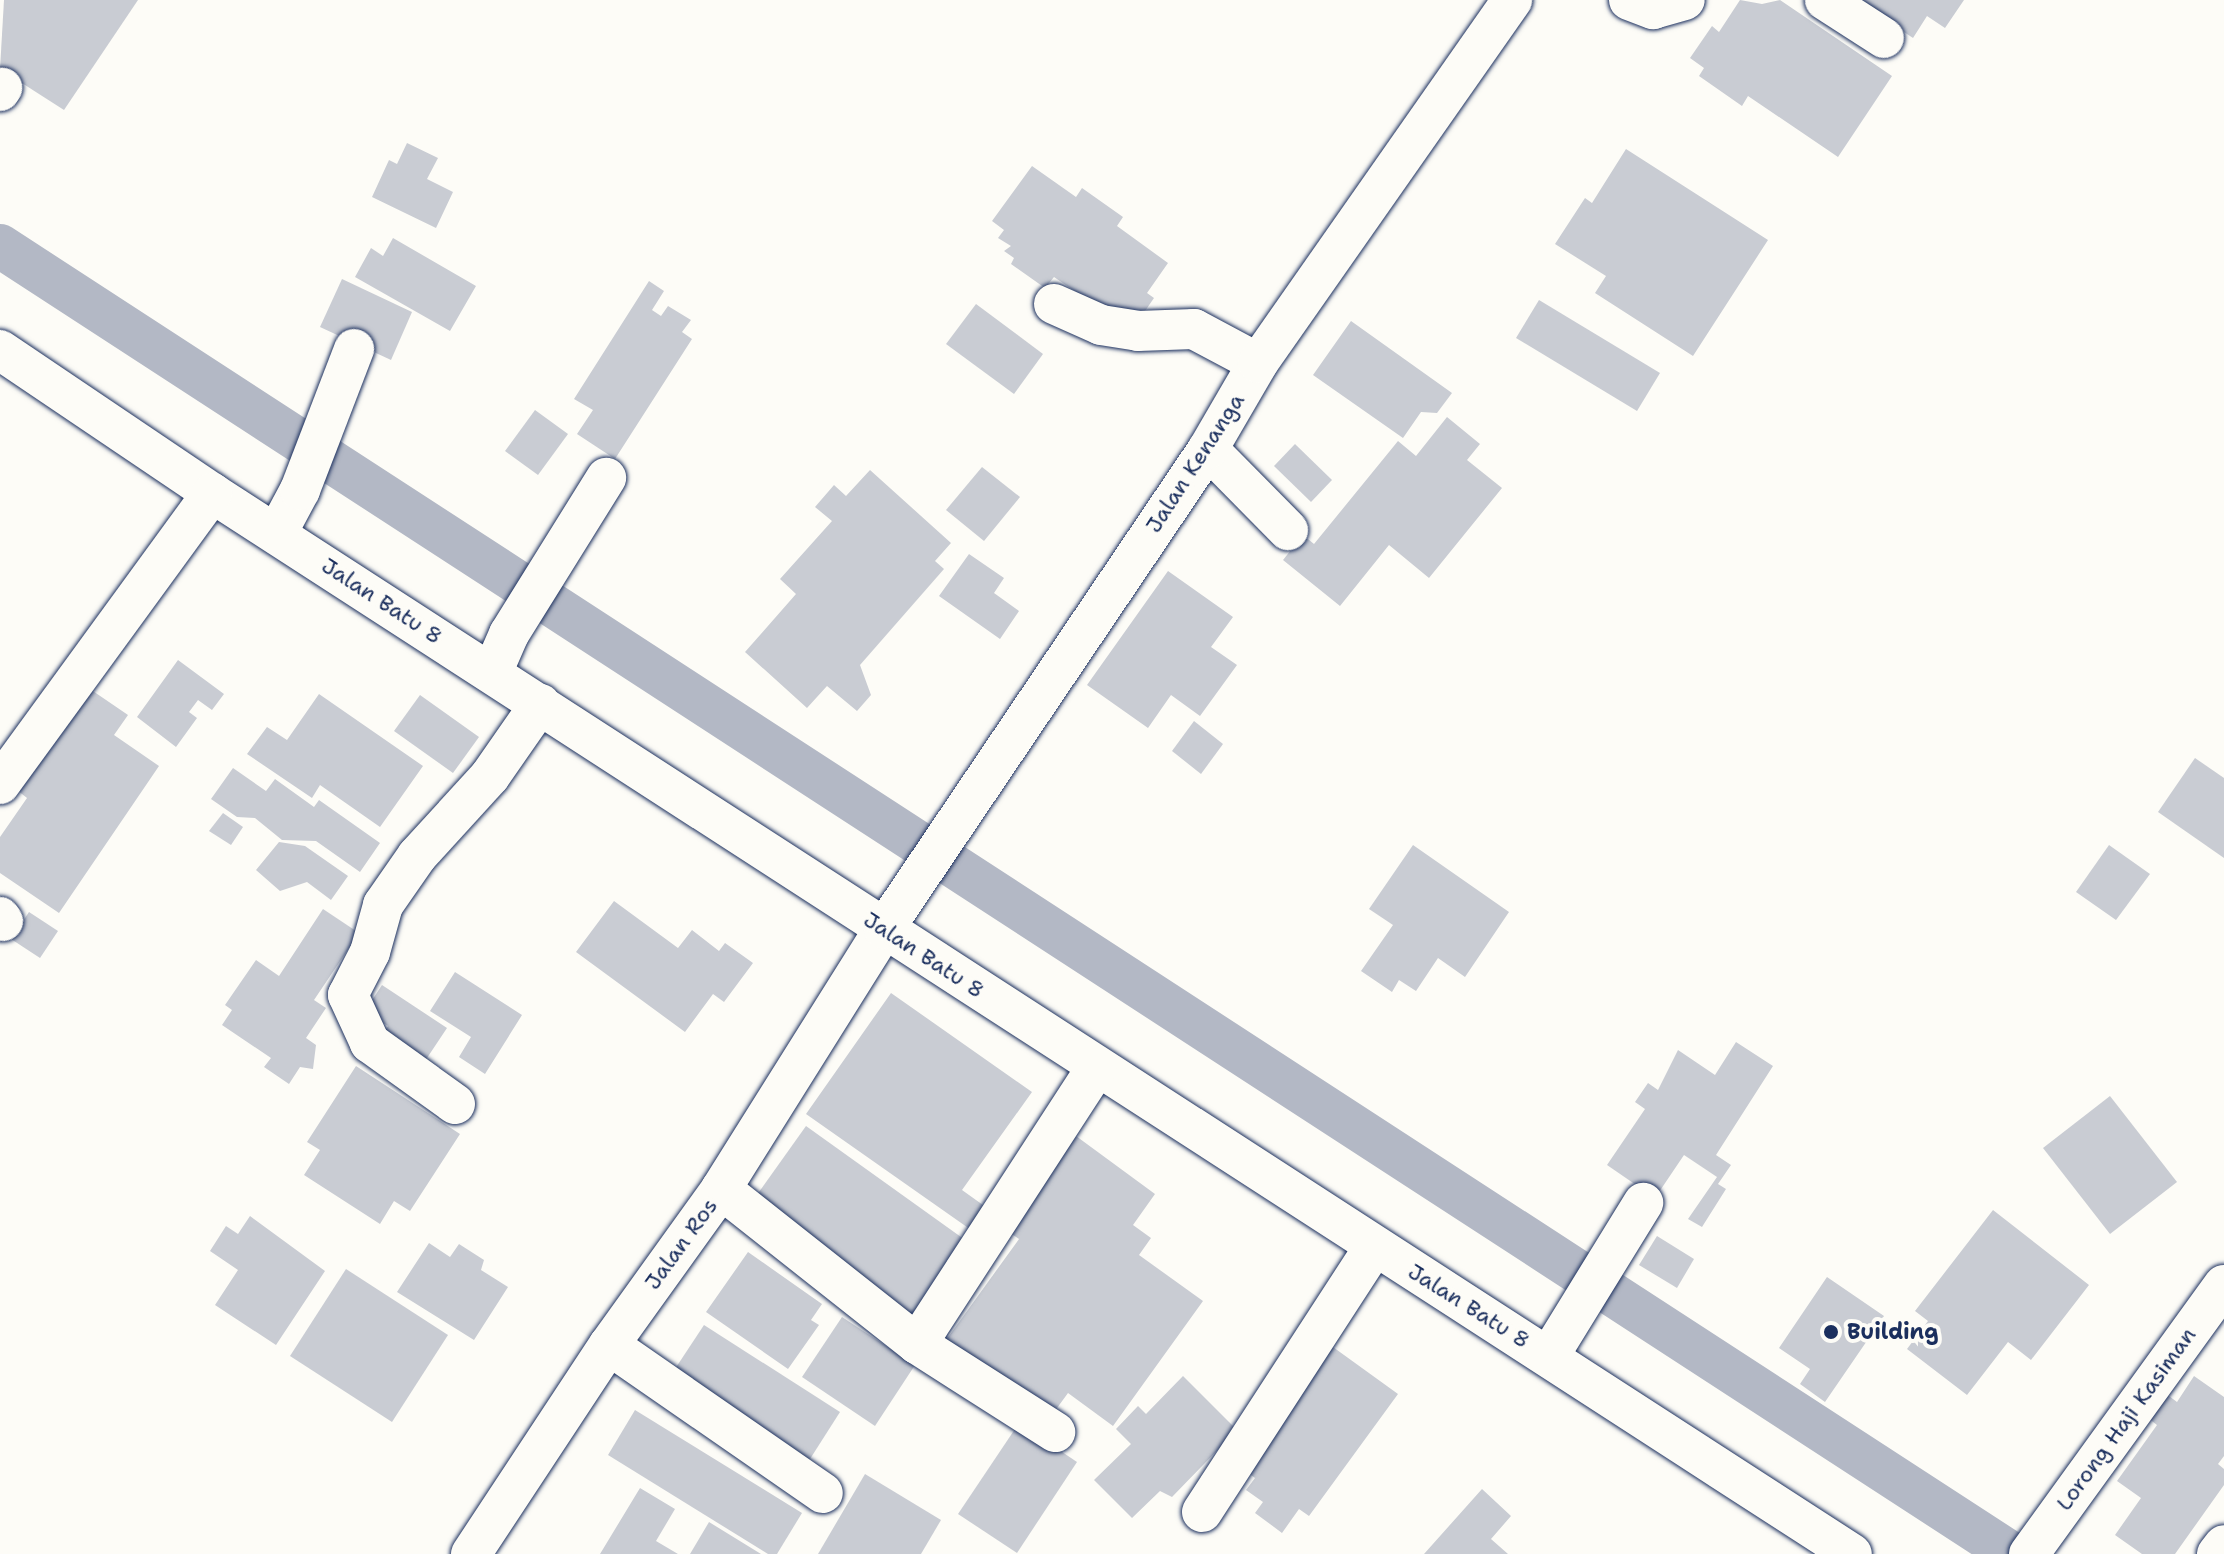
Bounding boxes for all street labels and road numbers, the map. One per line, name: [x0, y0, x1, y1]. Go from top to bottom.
street label: Jalan Kenanga: [1140, 388, 1250, 538]
street label: Jalan Batu 8: [317, 552, 447, 650]
street label: Jalan Batu 8: [859, 906, 989, 1004]
street label: Jalan Ros: [639, 1193, 723, 1295]
street label: Jalan Batu 8: [1403, 1258, 1535, 1354]
street label: Lorong Haji Kasiman: [2051, 1322, 2201, 1516]

